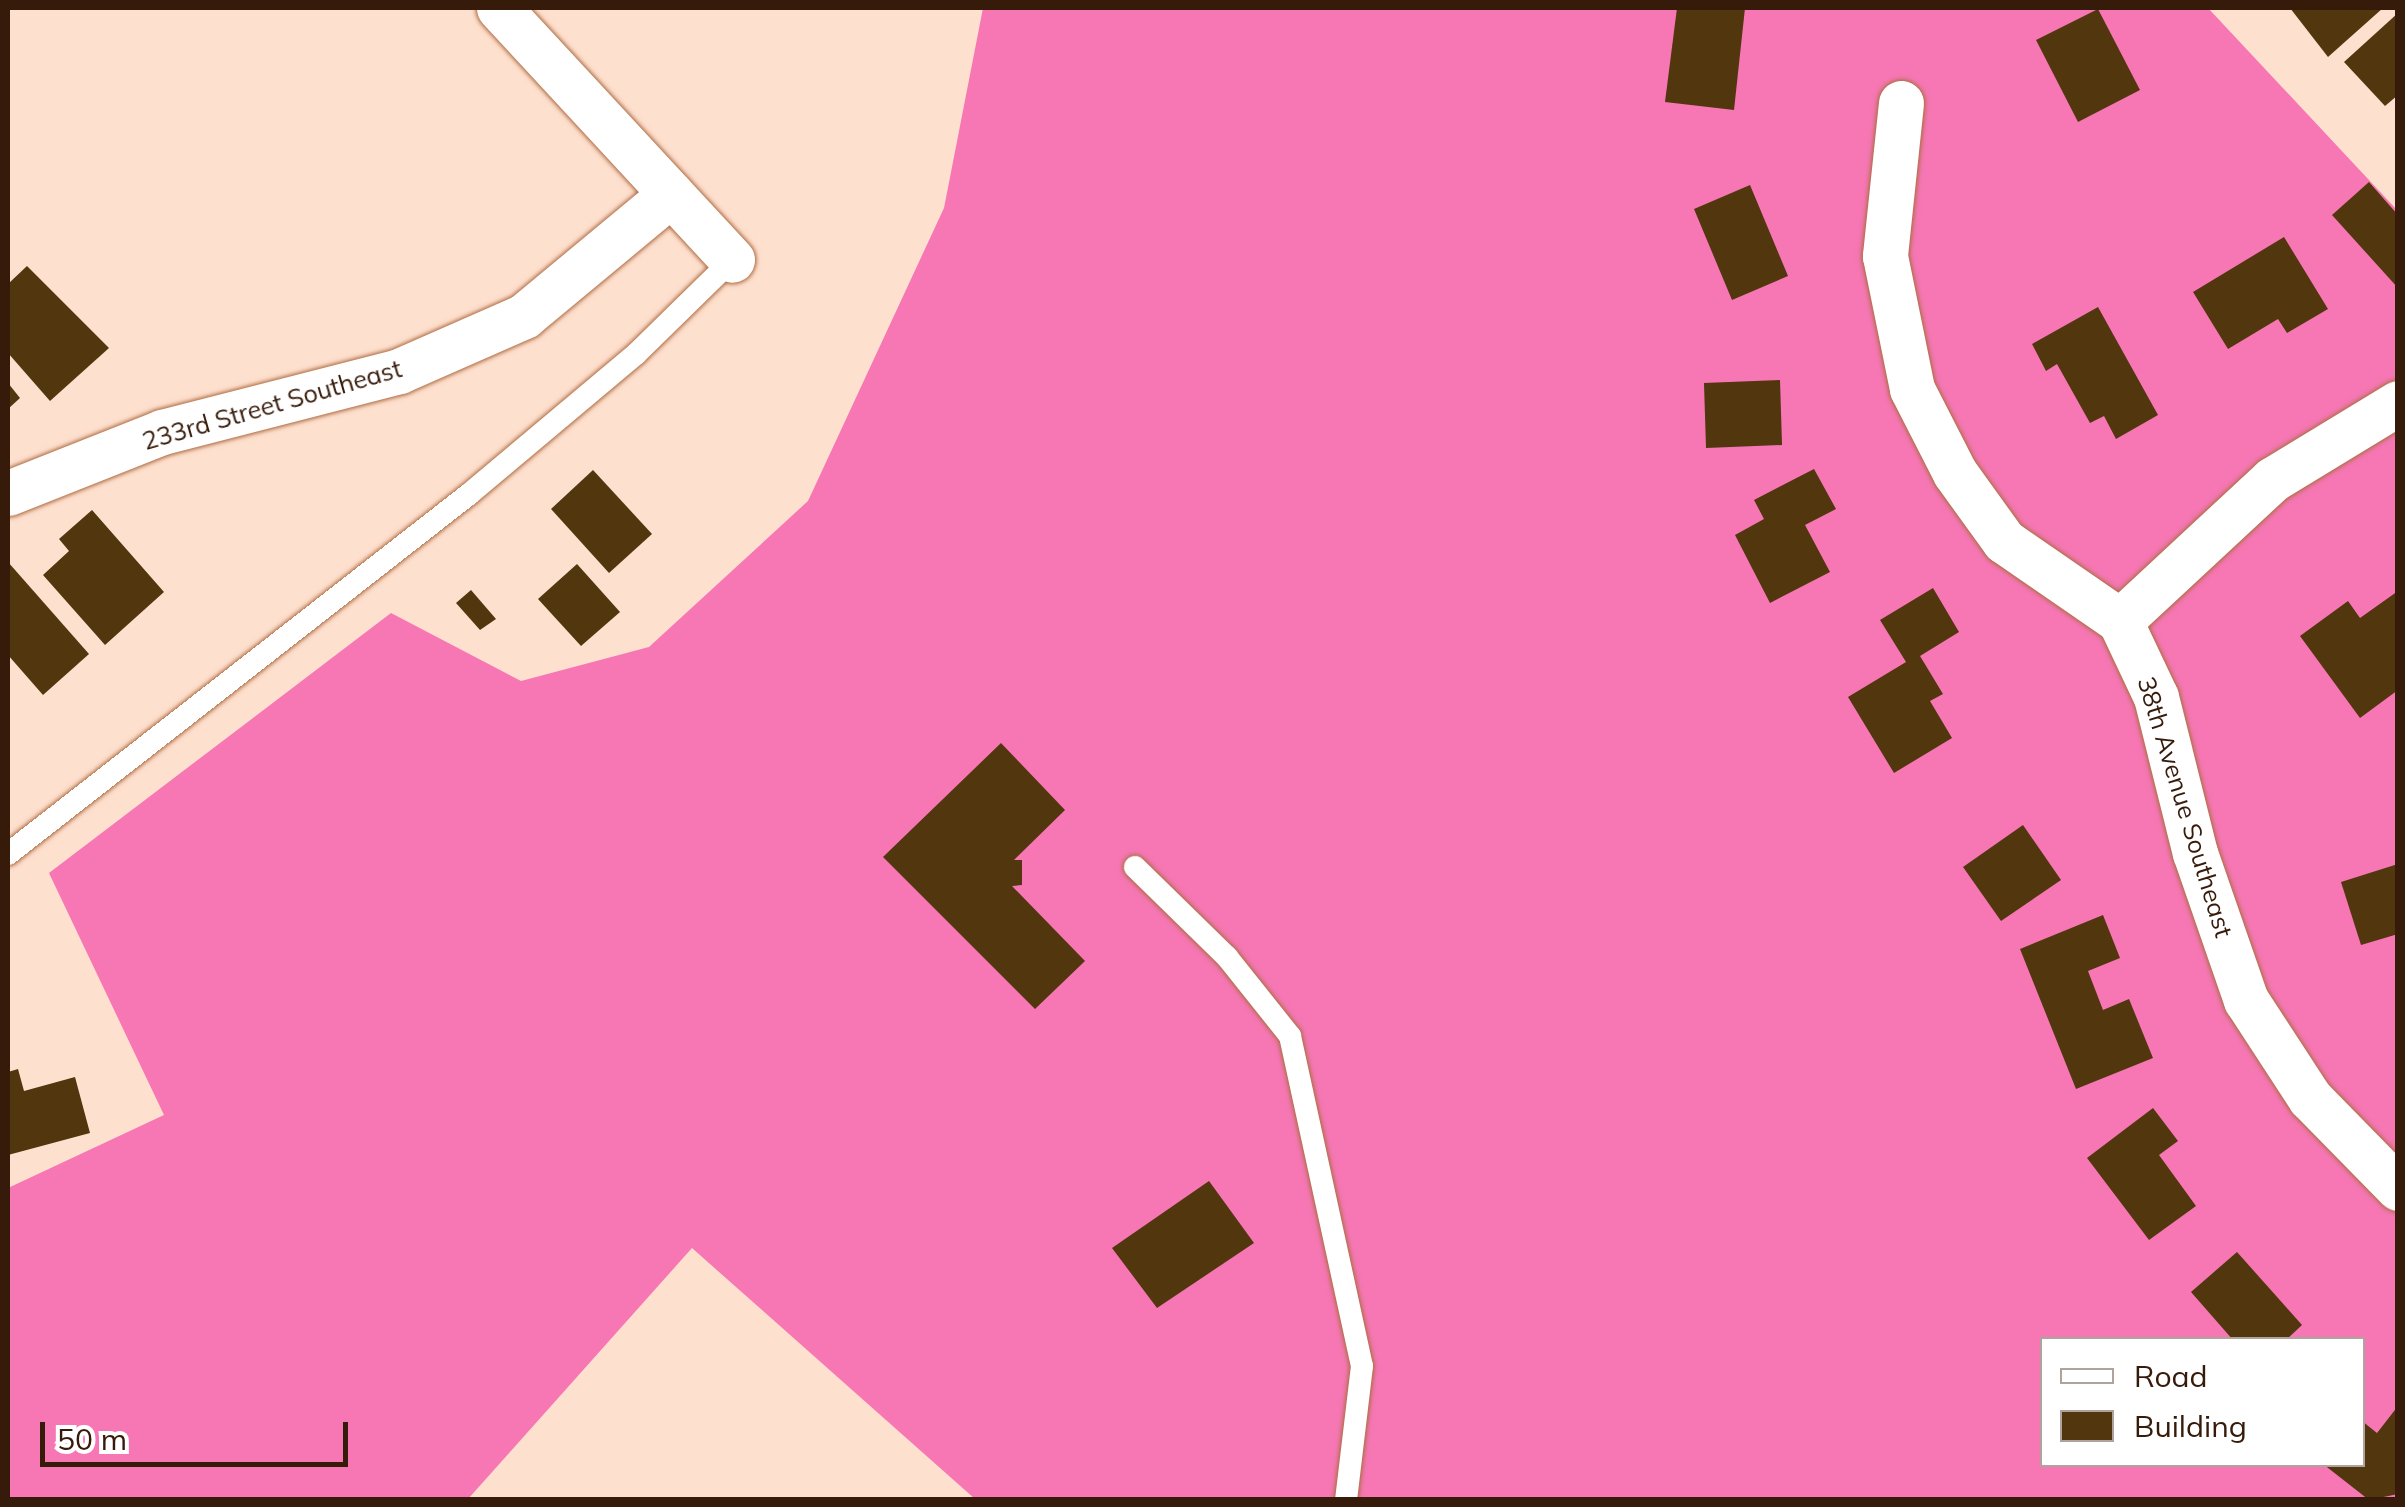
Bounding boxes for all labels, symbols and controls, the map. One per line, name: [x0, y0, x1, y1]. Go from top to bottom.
street label: 233rd Street Southeast: [139, 354, 405, 456]
street label: 38th Avenue Southeast: [2131, 673, 2239, 941]
legend: [2040, 1337, 2365, 1467]
text: Road: [2134, 1357, 2208, 1395]
scale bar: [45, 1402, 352, 1464]
text: Building: [2134, 1407, 2247, 1445]
text: 50 m: [57, 1420, 127, 1458]

